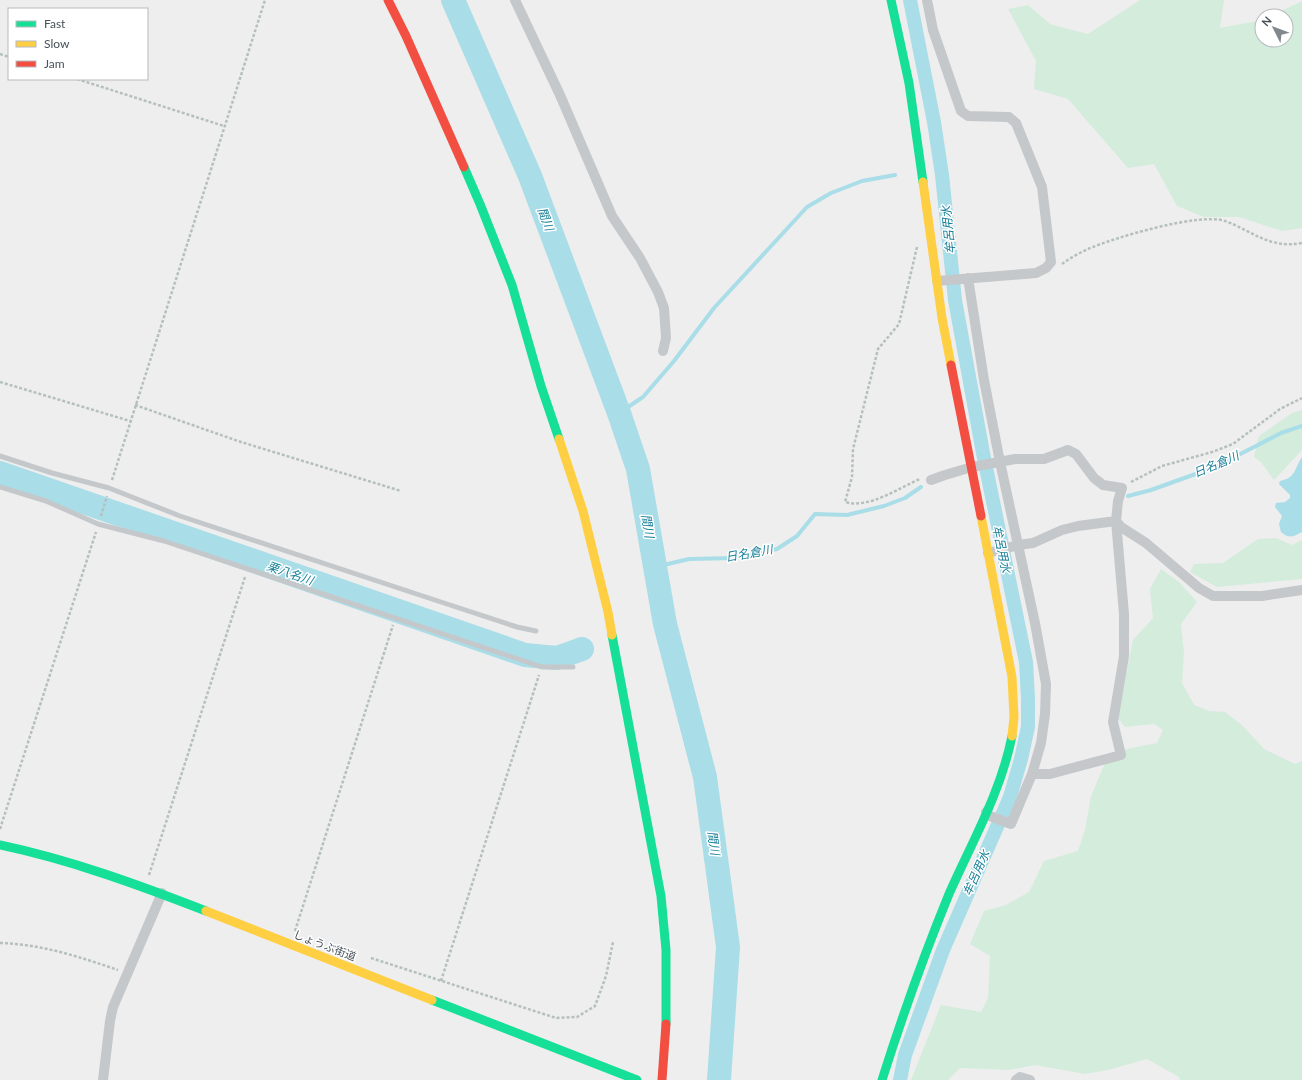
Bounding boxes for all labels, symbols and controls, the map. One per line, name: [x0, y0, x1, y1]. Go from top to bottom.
legend: [8, 8, 148, 80]
north arrow: [1254, 8, 1294, 48]
text: N: [1259, 13, 1274, 28]
text: Fast: [44, 16, 66, 31]
text: Slow: [44, 36, 70, 51]
text: Jam: [44, 56, 65, 71]
water label: 牟呂用水: [938, 203, 958, 255]
water label: 間川: [535, 205, 558, 235]
water label: 日名倉川: [1191, 447, 1243, 480]
water label: 間川: [639, 513, 658, 541]
water label: 牟呂用水: [990, 524, 1015, 576]
water label: 日名倉川: [724, 541, 776, 565]
water label: 栗八名川: [265, 558, 317, 589]
water label: 間川: [705, 830, 723, 858]
water label: 牟呂用水: [959, 846, 993, 898]
street label: しょうぶ街道: [292, 927, 358, 963]

